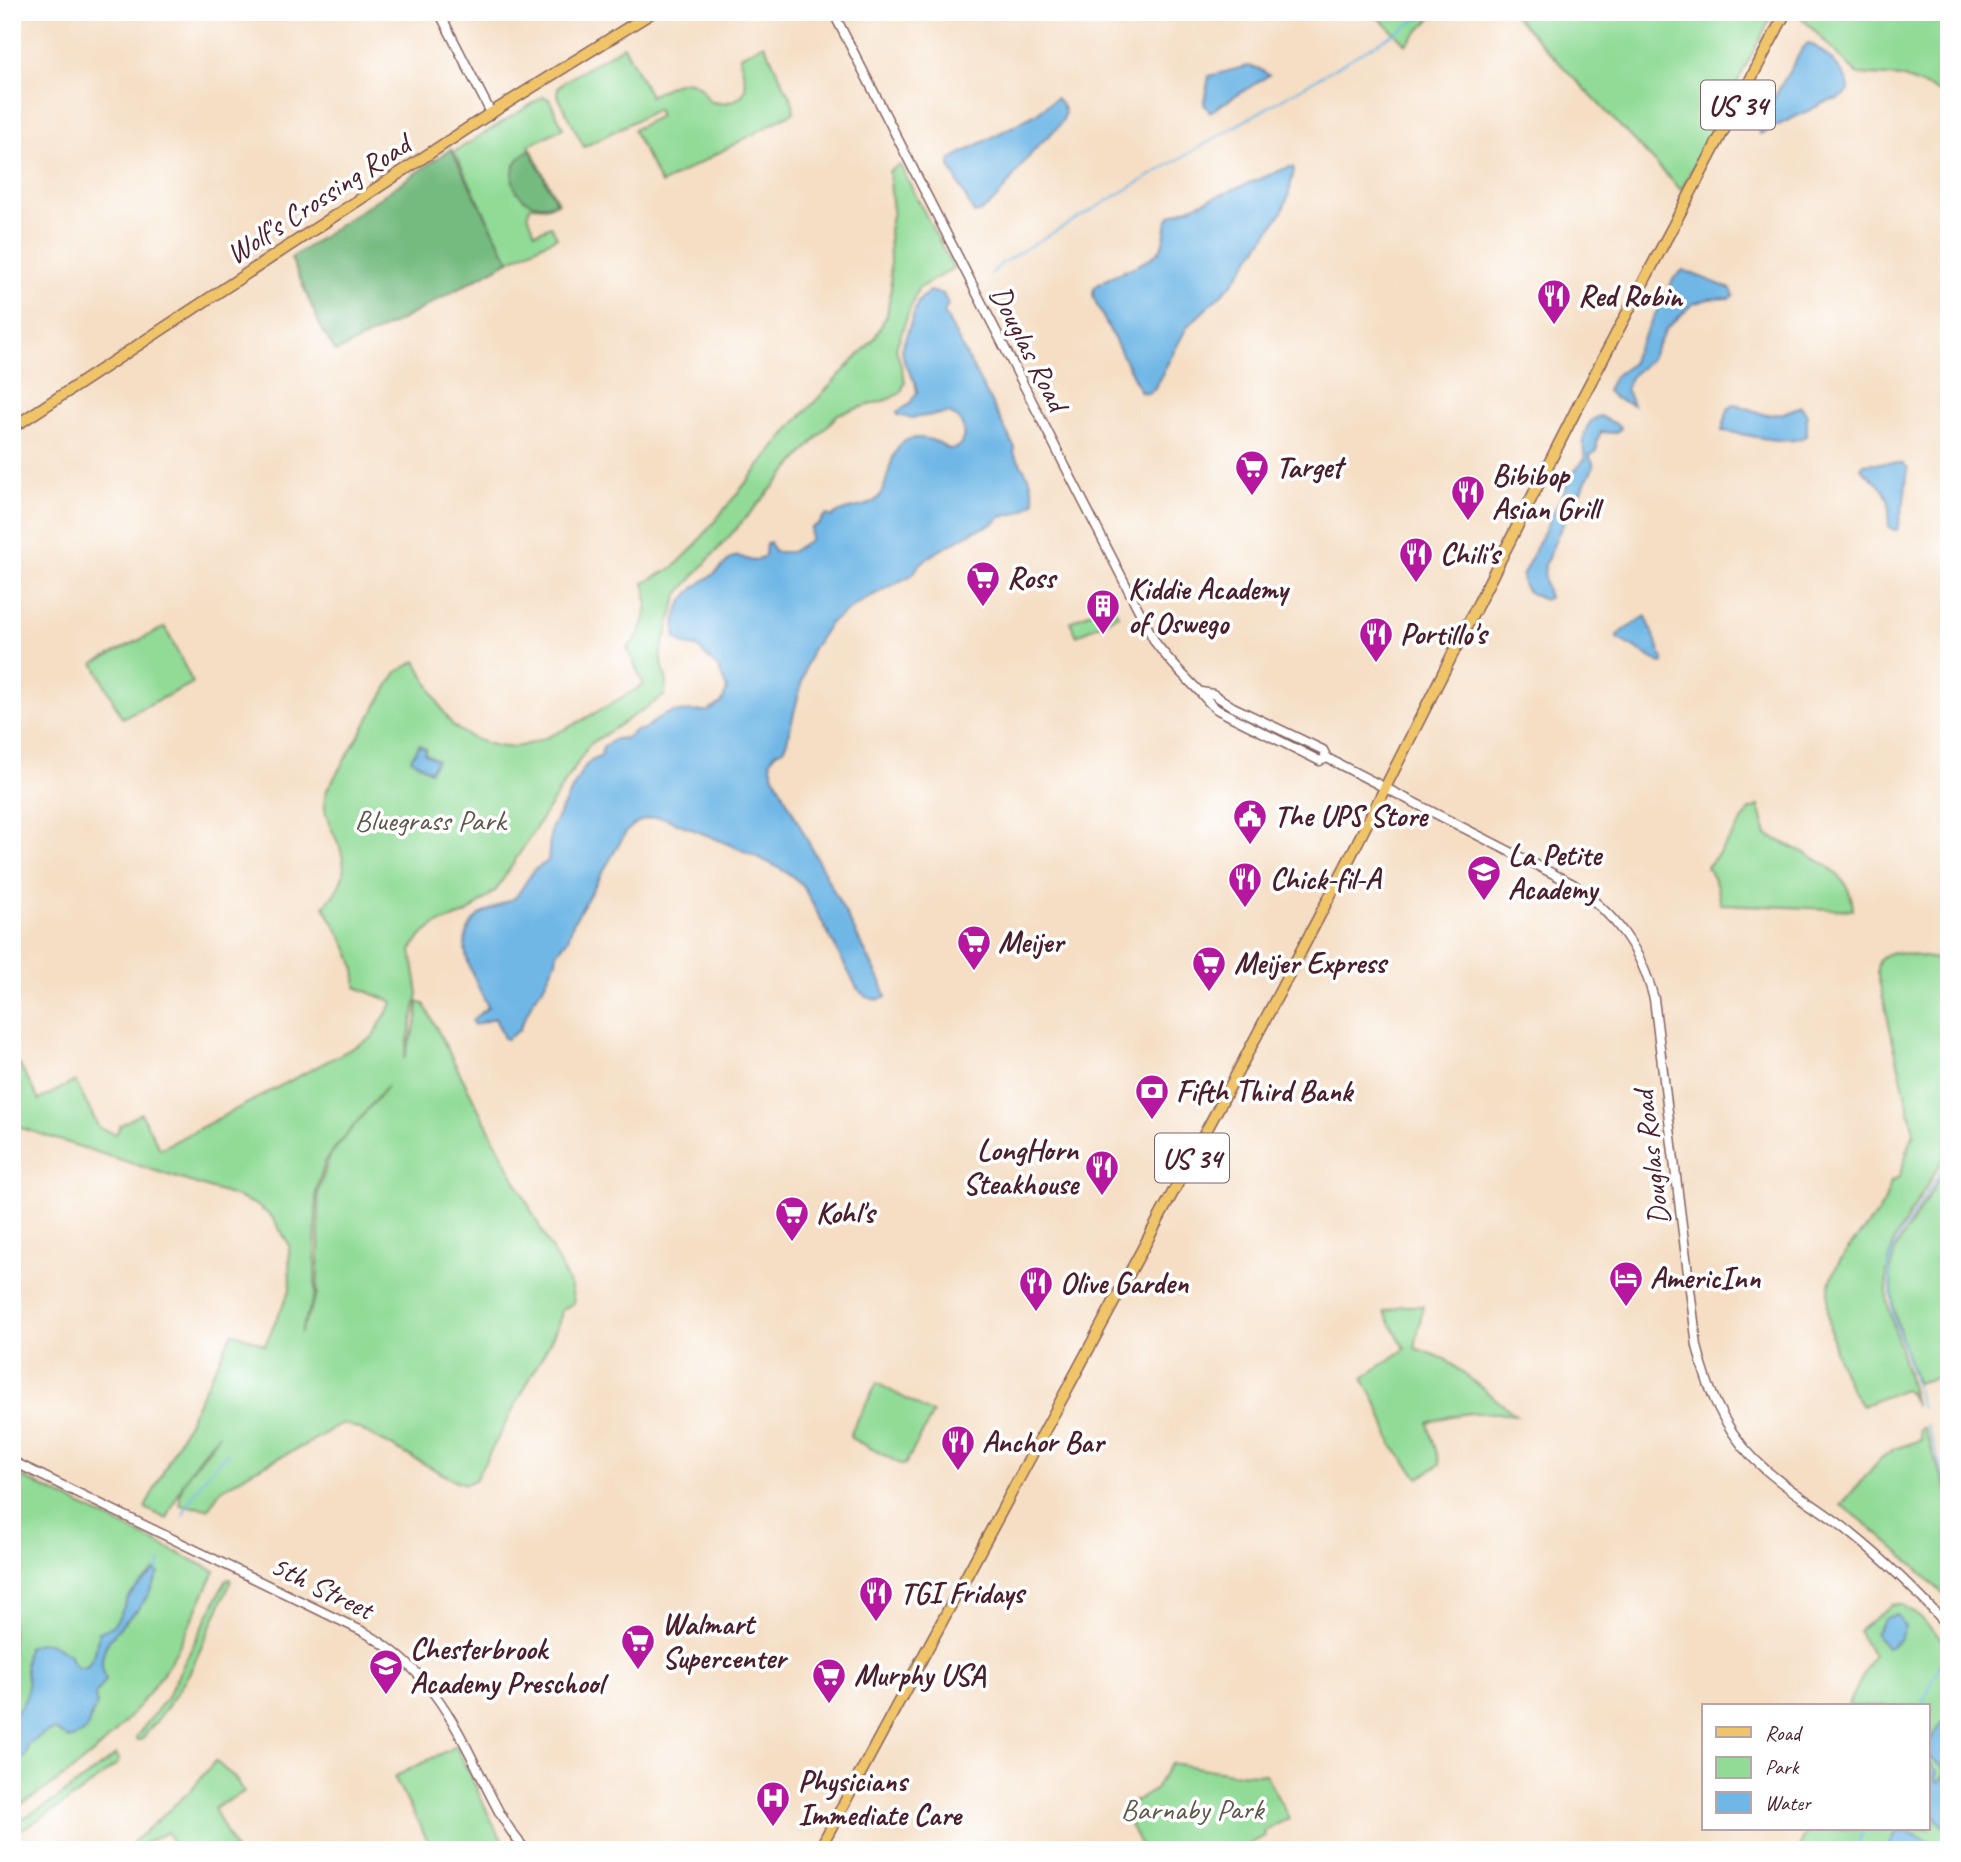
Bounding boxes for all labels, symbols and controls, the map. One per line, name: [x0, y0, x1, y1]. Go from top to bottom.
road number: US 34: [1701, 80, 1775, 130]
street label: Wolf's Crossing Road: [219, 123, 420, 272]
restaurant icon: Red Robin: [1535, 277, 1573, 326]
place label: Red Robin: [1578, 277, 1684, 315]
street label: Douglas Road: [981, 279, 1078, 421]
supermarket icon: Target: [1233, 448, 1271, 497]
place label: Target: [1276, 448, 1347, 486]
place label: Bibibop Asian Grill: [1492, 456, 1605, 528]
restaurant icon: Bibibop Asian Grill: [1449, 473, 1487, 522]
restaurant icon: Chili's: [1397, 535, 1435, 584]
place label: Chili's: [1440, 535, 1503, 573]
supermarket icon: Ross: [964, 559, 1002, 608]
place label: Ross: [1007, 559, 1058, 597]
place label: Kiddie Academy of Oswego: [1128, 570, 1290, 642]
building icon: Kiddie Academy of Oswego: [1084, 587, 1122, 636]
restaurant icon: Portillo's: [1357, 615, 1395, 664]
place label: Portillo's: [1400, 615, 1490, 653]
public building icon: The UPS Store: [1231, 797, 1269, 846]
place label: The UPS Store: [1274, 797, 1429, 835]
park label: Bluegrass Park: [355, 801, 507, 839]
place label: La Petite Academy: [1508, 836, 1604, 908]
school or university icon: La Petite Academy: [1465, 853, 1503, 902]
restaurant icon: Chick-fil-A: [1226, 860, 1264, 909]
place label: Chick-fil-A: [1270, 860, 1383, 898]
supermarket icon: Meijer: [955, 923, 993, 972]
place label: Meijer: [998, 923, 1066, 961]
supermarket icon: Meijer Express: [1190, 944, 1228, 993]
place label: Meijer Express: [1234, 944, 1389, 982]
bank icon: Fifth Third Bank: [1133, 1072, 1171, 1121]
place label: Fifth Third Bank: [1176, 1072, 1355, 1110]
street label: Douglas Road: [1623, 1084, 1678, 1227]
place label: LongHorn Steakhouse: [963, 1131, 1080, 1203]
road number: US 34: [1155, 1134, 1229, 1182]
restaurant icon: LongHorn Steakhouse: [1083, 1148, 1121, 1197]
supermarket icon: Kohl's: [773, 1194, 811, 1243]
place label: Kohl's: [816, 1194, 878, 1232]
hotel icon: AmericInn: [1607, 1259, 1645, 1308]
place label: AmericInn: [1650, 1259, 1762, 1297]
restaurant icon: Olive Garden: [1017, 1264, 1055, 1313]
place label: Olive Garden: [1060, 1264, 1189, 1302]
restaurant icon: Anchor Bar: [939, 1423, 977, 1472]
place label: Anchor Bar: [982, 1423, 1106, 1461]
street label: 5th Street: [265, 1546, 382, 1629]
restaurant icon: TGI Fridays: [857, 1574, 895, 1623]
place label: TGI Fridays: [900, 1574, 1027, 1612]
place label: Walmart Supercenter: [662, 1605, 789, 1677]
supermarket icon: Walmart Supercenter: [619, 1622, 657, 1671]
place label: Chesterbrook Academy Preschool: [410, 1630, 609, 1702]
school or university icon: Chesterbrook Academy Preschool: [367, 1647, 405, 1696]
supermarket icon: Murphy USA: [810, 1656, 848, 1705]
place label: Murphy USA: [854, 1656, 986, 1694]
legend: [1702, 1704, 1930, 1830]
text: Road: [1765, 1720, 1804, 1746]
text: Park: [1765, 1754, 1800, 1780]
place label: Physicians Immediate Care: [798, 1762, 963, 1834]
hospital icon: Physicians Immediate Care: [754, 1779, 792, 1828]
park label: Barnaby Park: [1121, 1790, 1265, 1828]
text: Water: [1765, 1790, 1812, 1816]

